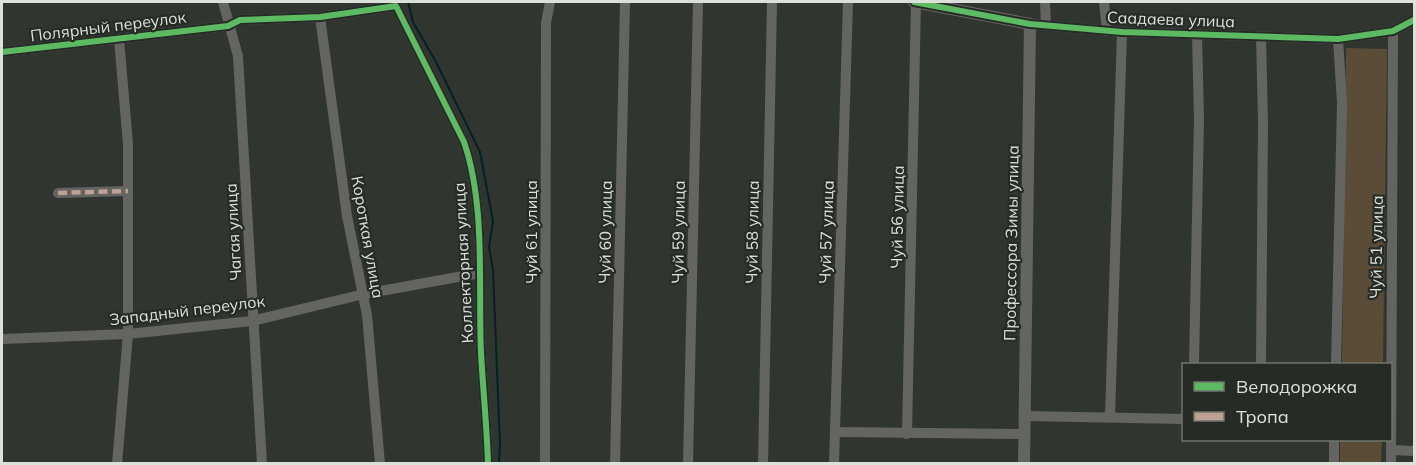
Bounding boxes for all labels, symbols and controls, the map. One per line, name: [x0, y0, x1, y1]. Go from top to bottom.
street label: Полярный переулок: [29, 6, 187, 45]
street label: Саадаева улица: [1107, 7, 1235, 31]
street label: Профессора Зимы улица: [999, 145, 1023, 341]
street label: Чуй 56 улица: [886, 165, 908, 269]
street label: Короткая улица: [347, 174, 389, 300]
street label: Чуй 61 улица: [521, 180, 541, 284]
street label: Чуй 60 улица: [594, 180, 616, 284]
street label: Чуй 59 улица: [667, 180, 689, 284]
street label: Чуй 58 улица: [741, 180, 763, 284]
street label: Чуй 57 улица: [814, 180, 838, 284]
street label: Коллекторная улица: [449, 182, 477, 344]
street label: Чагая улица: [220, 183, 246, 281]
street label: Чуй 51 улица: [1365, 195, 1387, 299]
street label: Западный переулок: [108, 290, 266, 329]
legend: [1182, 363, 1392, 441]
text: Велодорожка: [1236, 375, 1357, 398]
text: Тропа: [1236, 405, 1289, 428]

